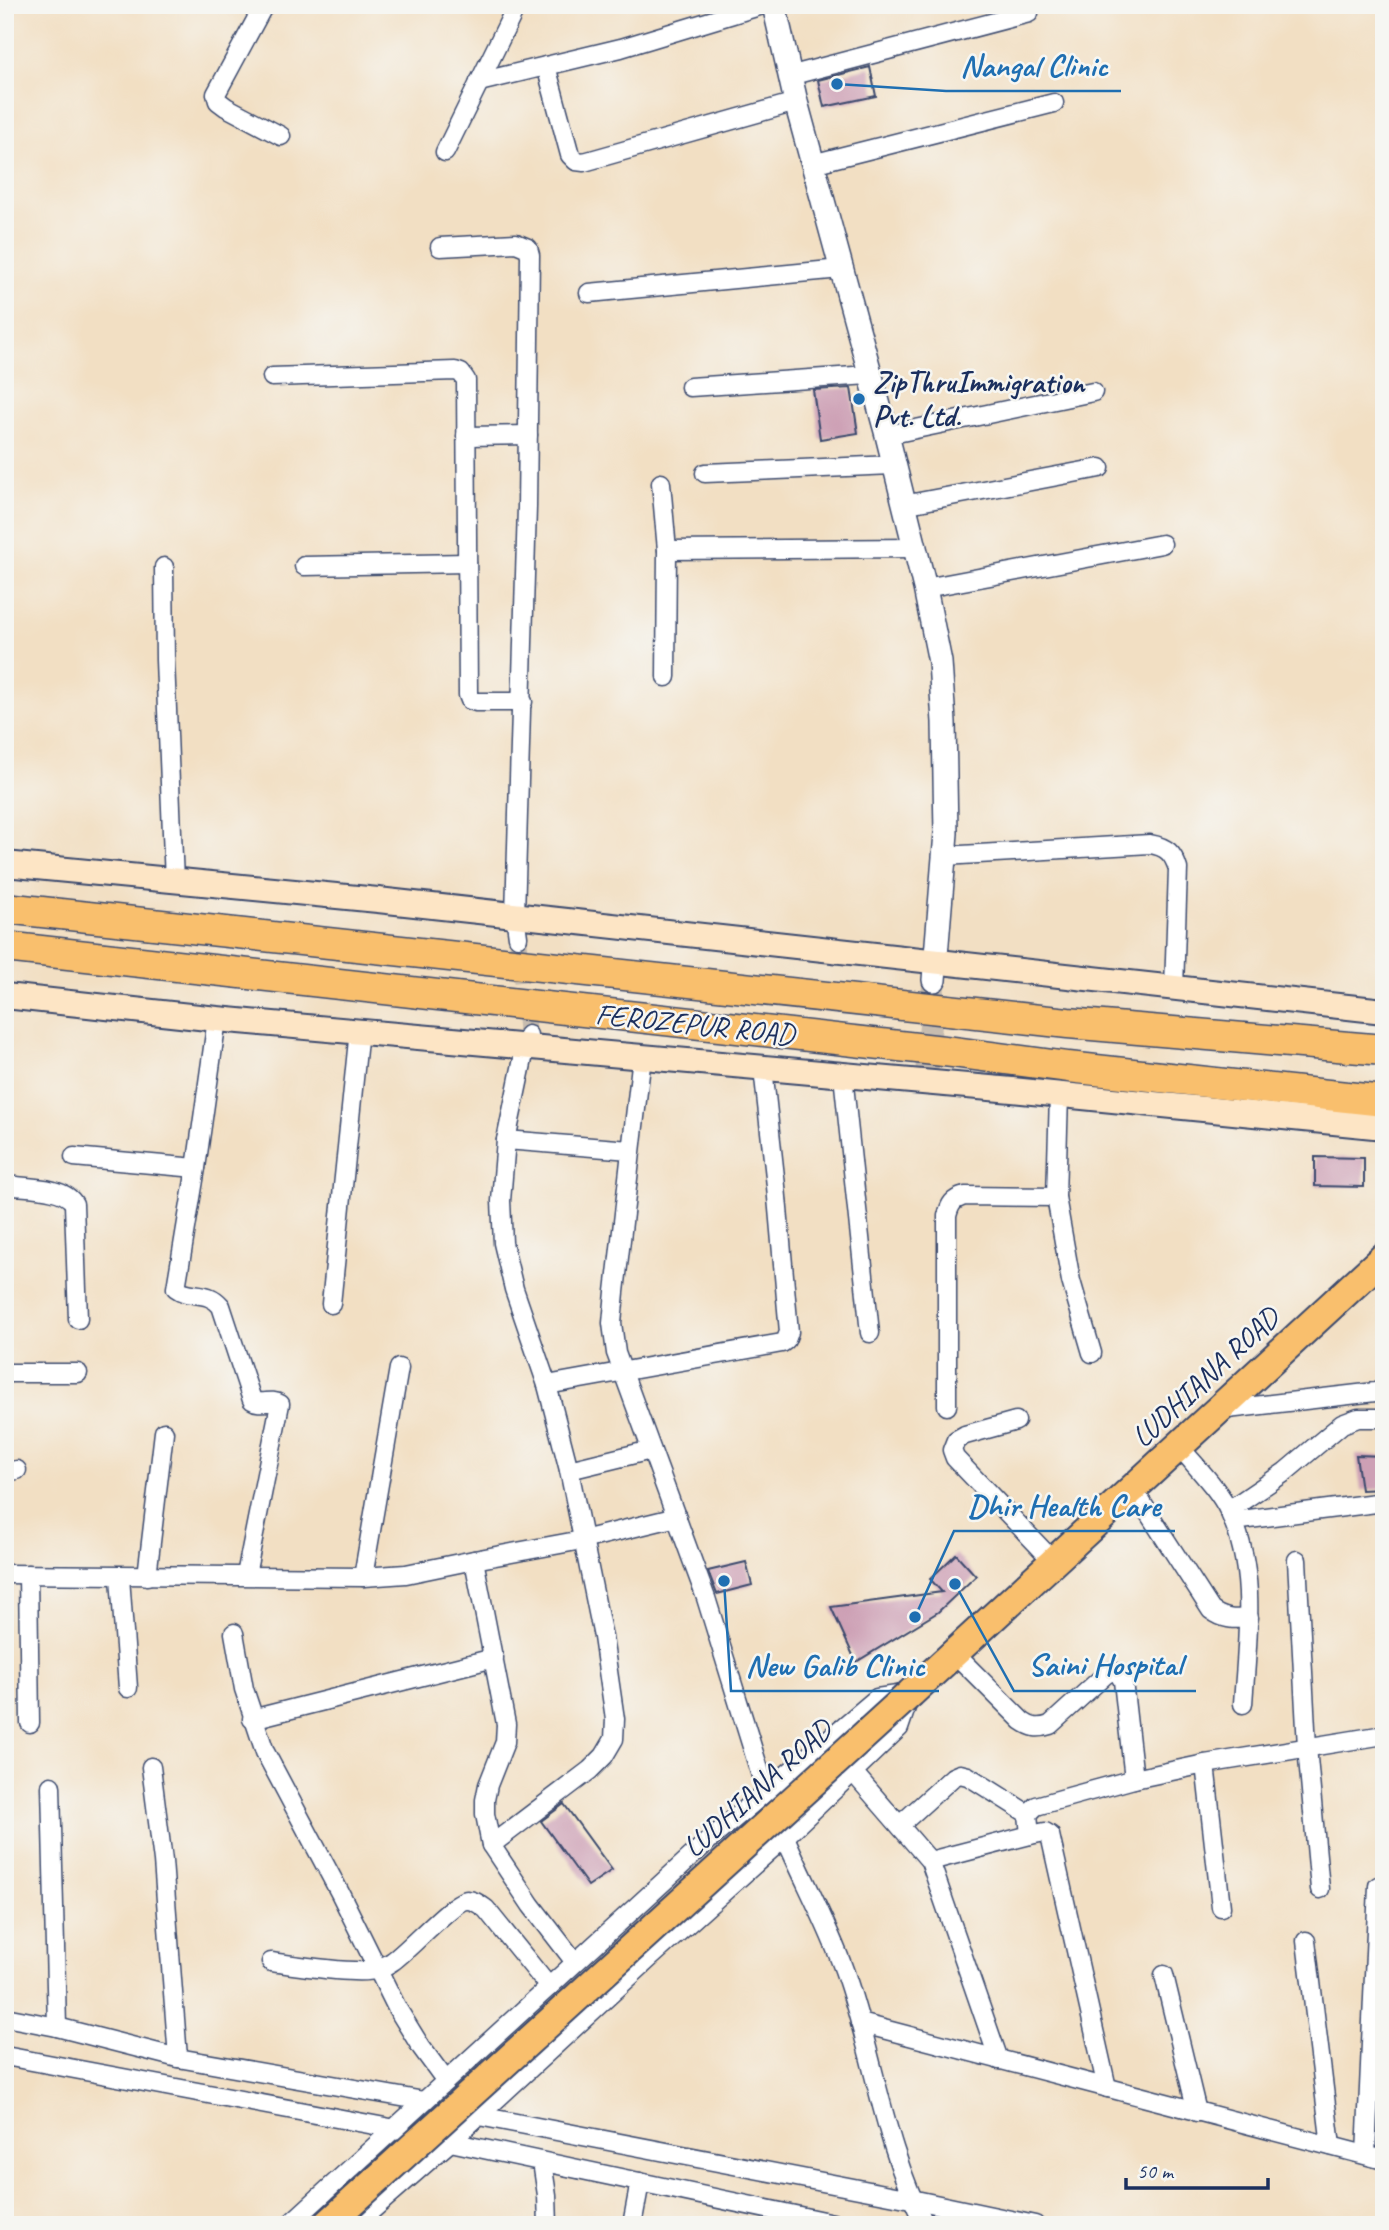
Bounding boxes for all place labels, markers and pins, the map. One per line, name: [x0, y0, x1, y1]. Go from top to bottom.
callout: Nangal Clinic: [946, 38, 1121, 91]
place label: ZipThruImmigration Pvt. Ltd.: [873, 363, 1087, 435]
marker: ZipThruImmigration Pvt. Ltd.: [851, 391, 867, 407]
callout: Dhir Health Care: [954, 1478, 1175, 1531]
callout: New Galib Clinic: [731, 1638, 939, 1691]
callout: Saini Hospital: [1014, 1638, 1196, 1691]

